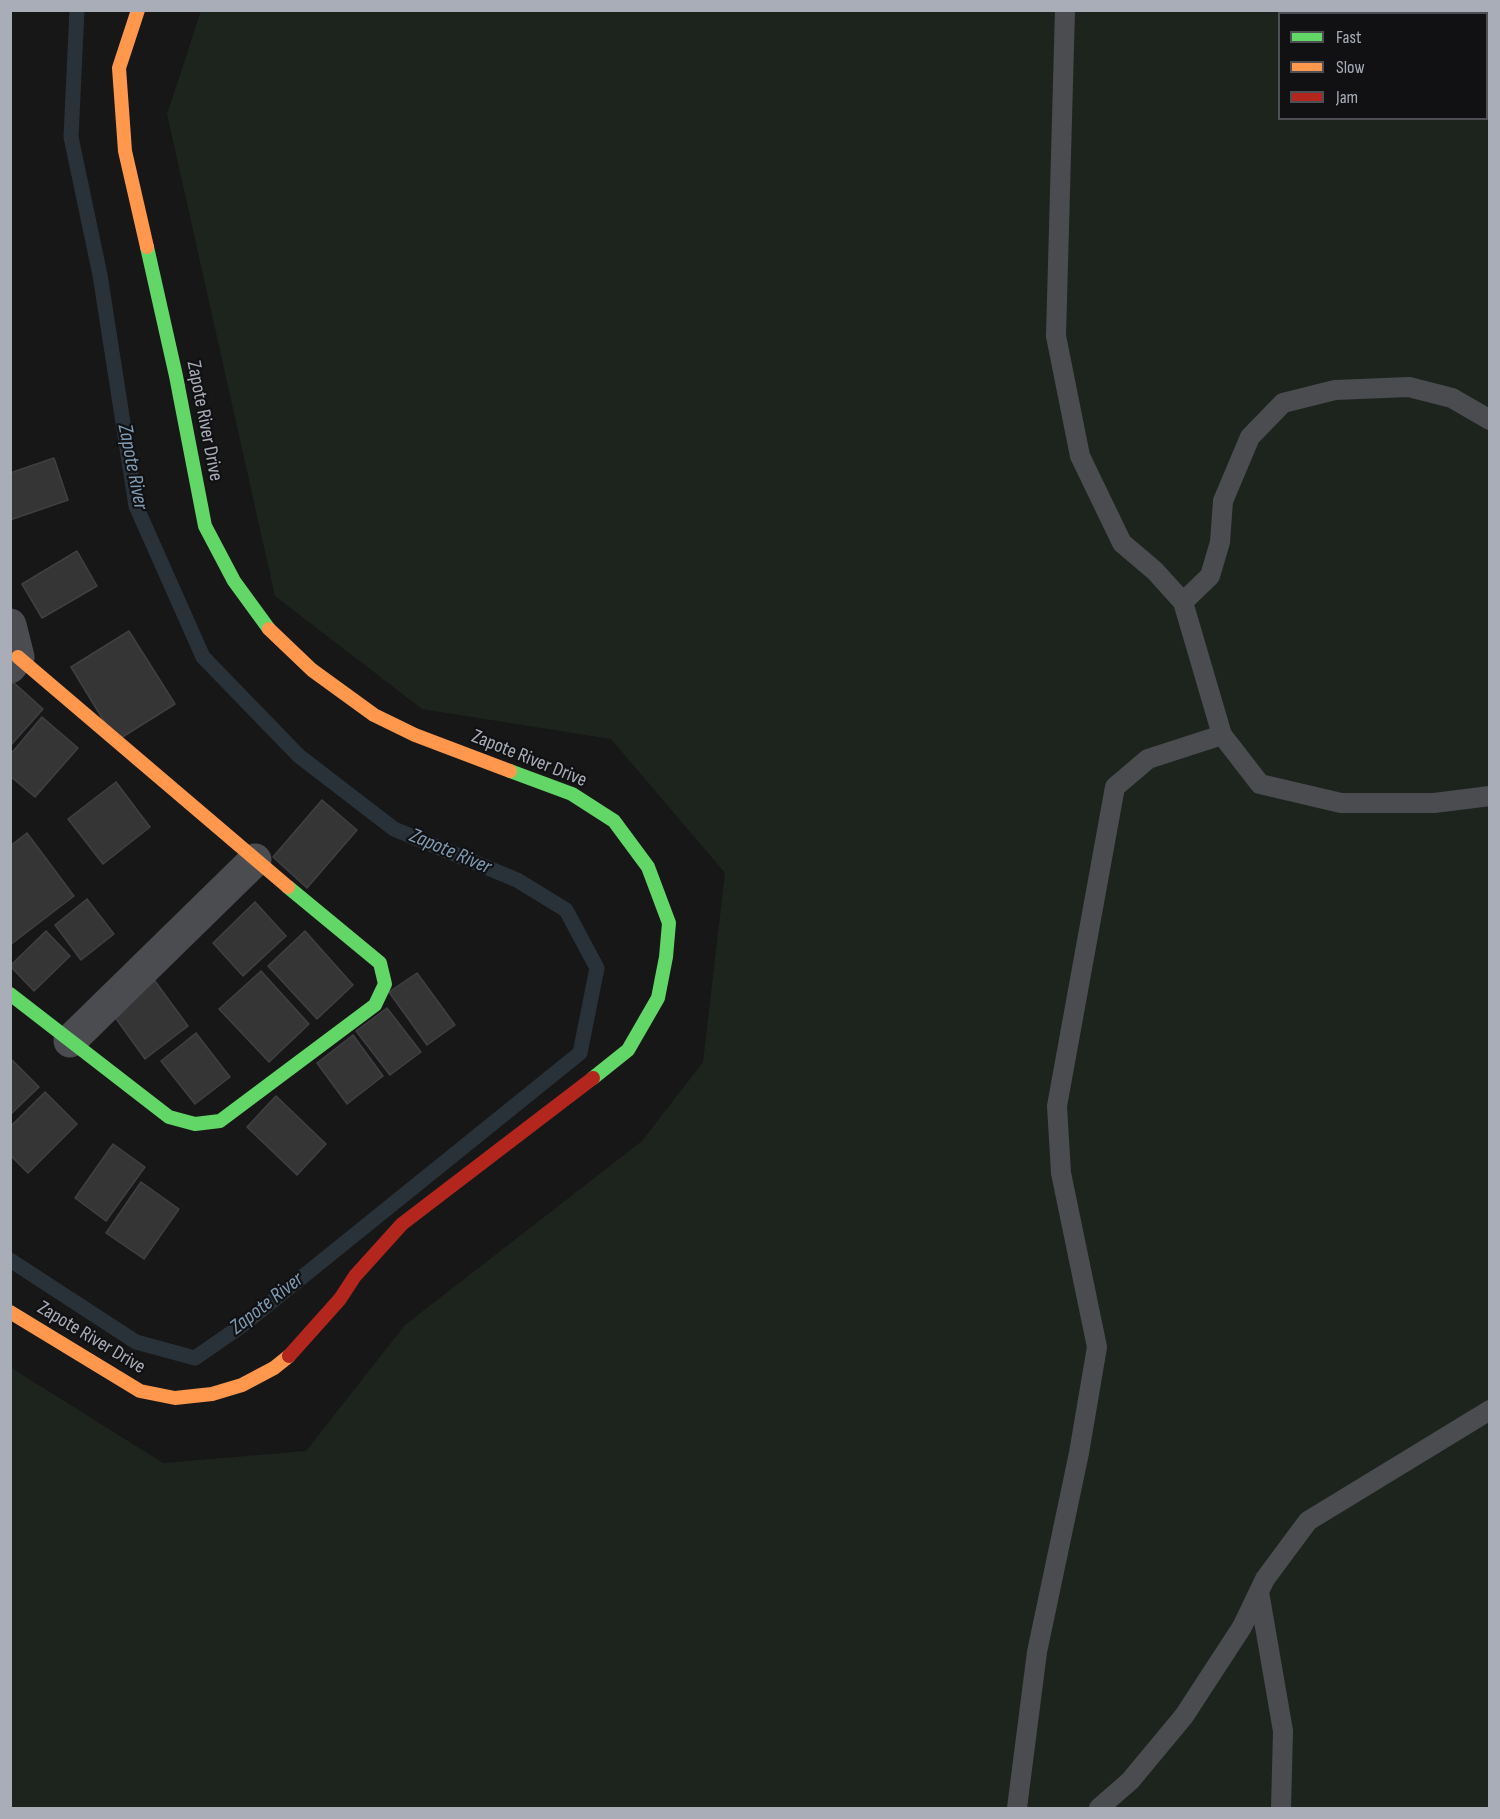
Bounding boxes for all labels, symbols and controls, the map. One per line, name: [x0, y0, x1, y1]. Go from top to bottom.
legend: [1278, 12, 1488, 120]
text: Fast: [1336, 27, 1361, 48]
text: Slow: [1336, 57, 1365, 78]
text: Jam: [1336, 87, 1358, 108]
street label: Zapote River Drive: [181, 359, 227, 483]
water label: Zapote River: [111, 422, 153, 512]
street label: Zapote River Drive: [468, 725, 590, 793]
water label: Zapote River: [405, 824, 495, 880]
water label: Zapote River: [225, 1267, 309, 1341]
street label: Zapote River Drive: [33, 1296, 149, 1380]

